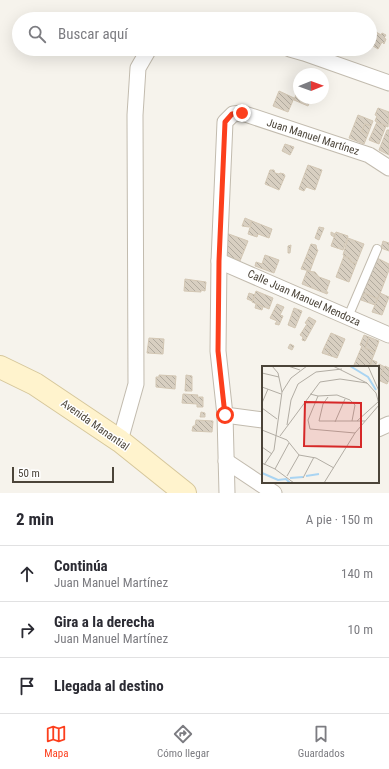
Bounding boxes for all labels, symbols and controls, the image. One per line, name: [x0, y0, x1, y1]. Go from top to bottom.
search box: [12, 12, 377, 56]
icon: search: [26, 23, 48, 45]
text: Buscar aquí: [58, 25, 128, 43]
north arrow: [293, 68, 329, 104]
route end: [233, 104, 251, 122]
street label: Juan Manuel Martínez: [265, 116, 361, 158]
street label: Calle Juan Manuel Mendoza: [246, 267, 362, 329]
inset map: [262, 366, 379, 483]
street label: Avenida Manantial: [58, 397, 132, 453]
route start: [216, 406, 234, 424]
scale bar: [12, 465, 114, 484]
text: 50 m: [18, 467, 40, 480]
text: 2 min: [16, 509, 54, 529]
text: A pie · 150 m: [306, 512, 373, 527]
text: Continúa: [54, 557, 108, 575]
icon: ahead: [16, 563, 38, 585]
text: 140 m: [341, 566, 373, 581]
text: Juan Manuel Martínez: [54, 575, 168, 590]
text: Gira a la derecha: [54, 613, 155, 631]
icon: right: [16, 619, 38, 641]
text: 10 m: [347, 622, 373, 637]
text: Juan Manuel Martínez: [54, 631, 168, 646]
icon: arrive: [16, 675, 38, 697]
text: Llegada al destino: [54, 677, 164, 695]
tab: Mapa: [44, 723, 69, 760]
tab: Cómo llegar: [157, 723, 209, 760]
tab: Guardados: [298, 723, 345, 760]

